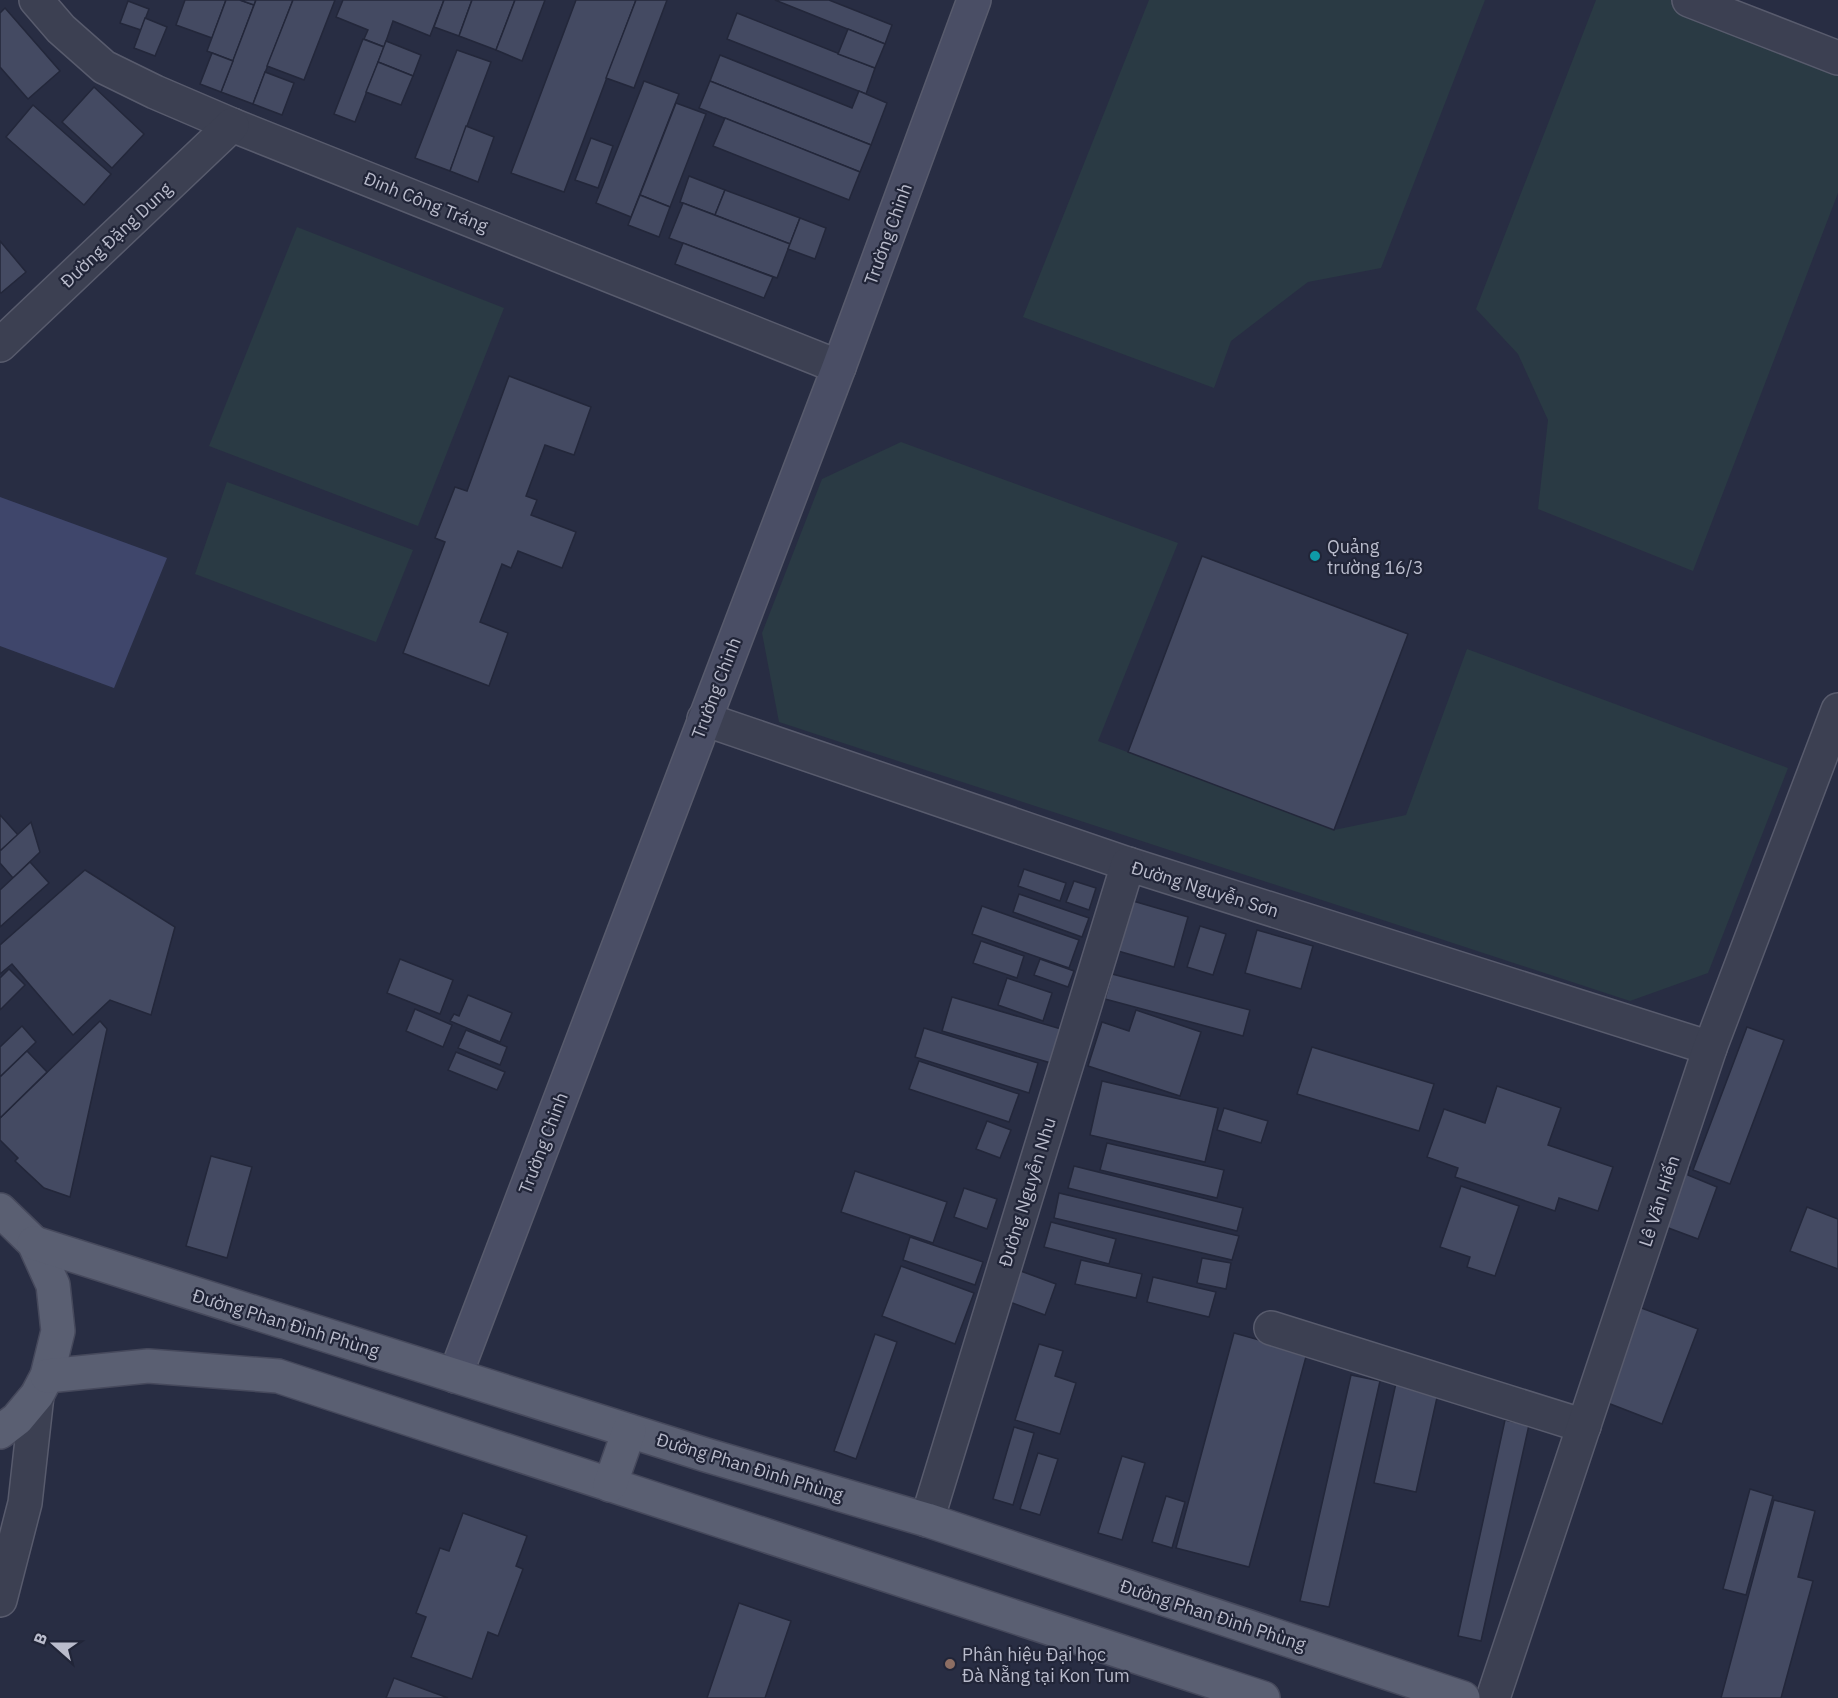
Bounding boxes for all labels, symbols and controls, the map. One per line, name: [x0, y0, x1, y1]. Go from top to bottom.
street label: Đinh Công Tráng: [361, 167, 492, 238]
street label: Đường Đặng Dung: [55, 177, 177, 293]
street label: Trường Chinh: [859, 180, 917, 288]
place label: Quảng trường 16/3: [1327, 535, 1424, 579]
marker: Quảng trường 16/3: [1308, 549, 1322, 563]
street label: Trường Chinh: [686, 634, 746, 742]
street label: Đường Nguyễn Sơn: [1129, 856, 1281, 922]
street label: Trường Chinh: [513, 1089, 573, 1197]
street label: Đường Nguyễn Nhu: [993, 1114, 1061, 1270]
street label: Lê Văn Hiến: [1633, 1152, 1685, 1250]
street label: Đường Phan Đình Phùng: [190, 1284, 383, 1363]
street label: Đường Phan Đình Phùng: [654, 1428, 847, 1507]
street label: Đường Phan Đình Phùng: [1117, 1574, 1309, 1656]
north arrow: [24, 1614, 84, 1674]
text: B: [29, 1630, 51, 1647]
place label: Phân hiệu Đại học Đà Nẵng tại Kon Tum: [962, 1643, 1130, 1687]
marker: Phân hiệu Đại học Đà Nẵng tại Kon Tum: [943, 1657, 957, 1671]

